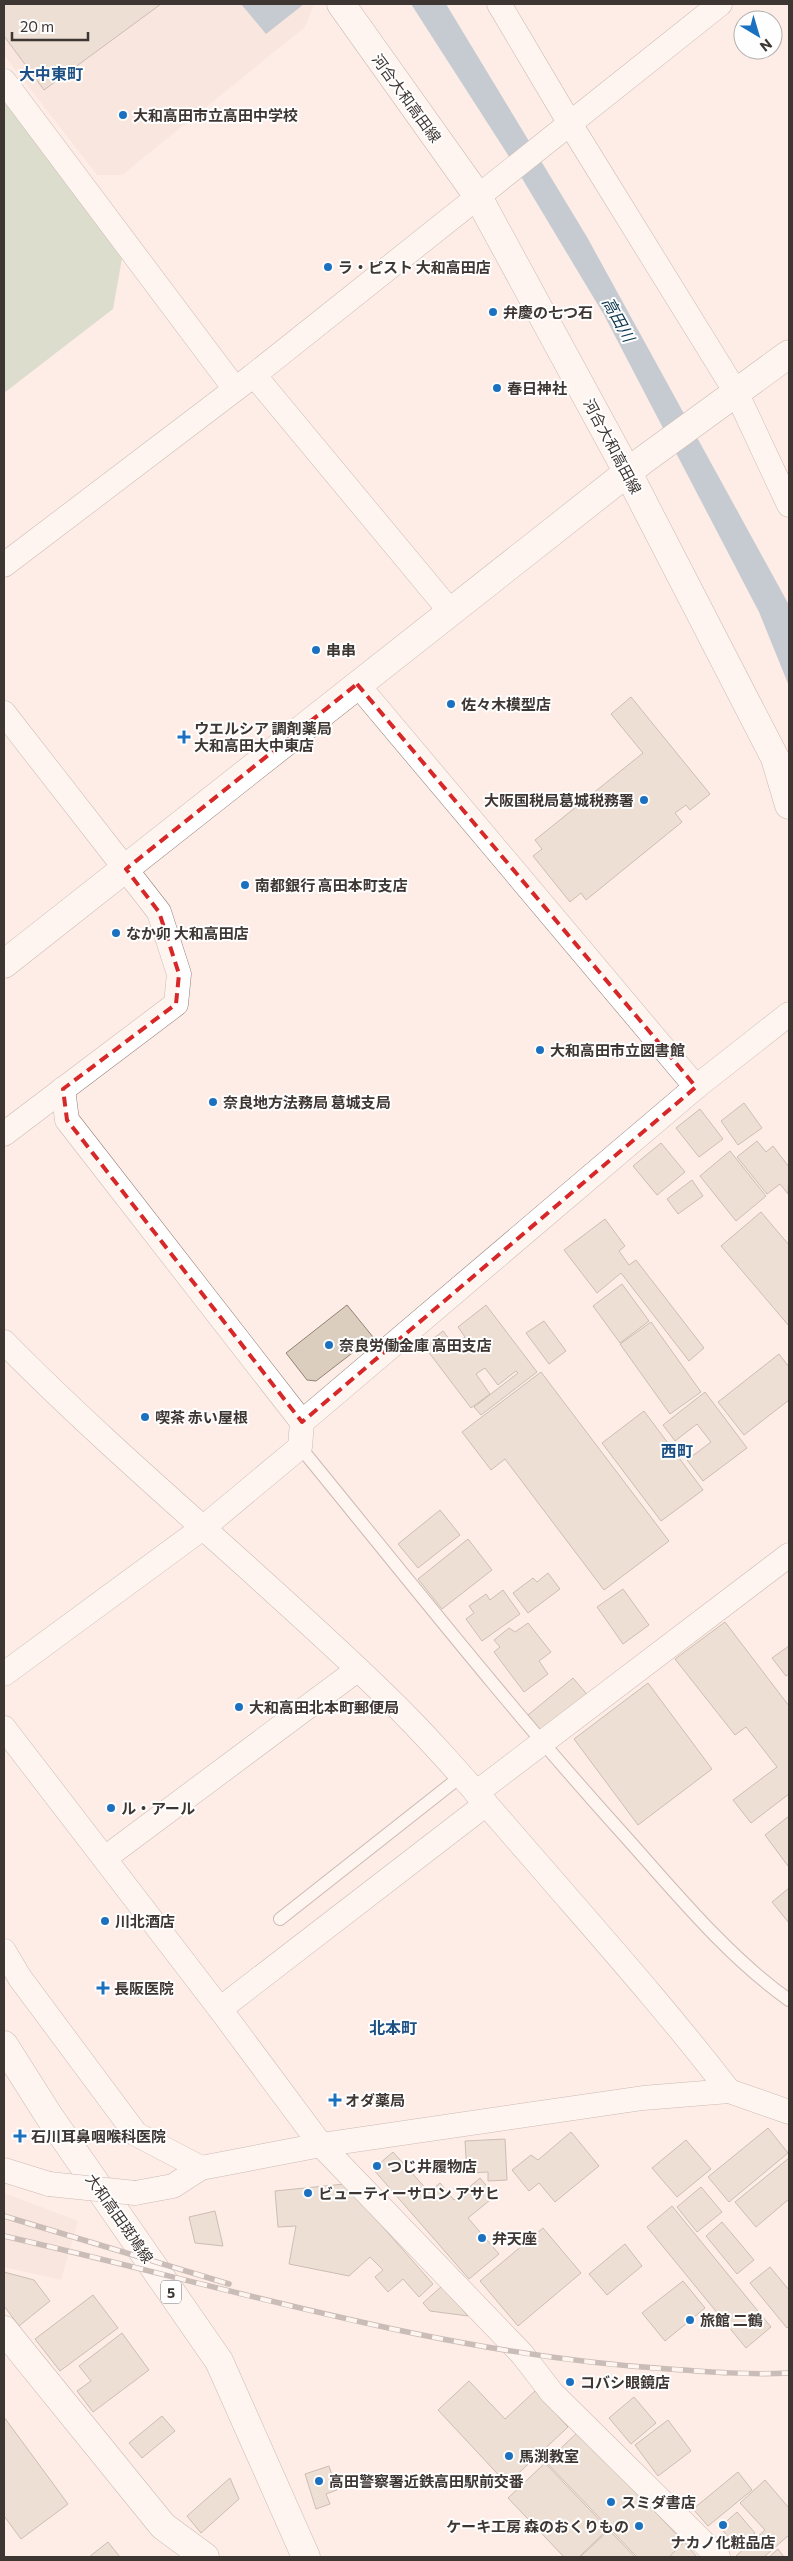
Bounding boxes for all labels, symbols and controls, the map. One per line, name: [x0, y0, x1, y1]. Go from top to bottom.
scale bar: [12, 10, 89, 42]
north arrow: [733, 10, 783, 60]
text: 20 m: [20, 17, 54, 35]
text: N: [757, 36, 776, 56]
street label: 河合大和高田線: [369, 50, 445, 146]
district label: 大中東町: [19, 64, 83, 83]
place label: 大和高田市立高田中学校: [133, 106, 298, 124]
marker: 大和高田市立高田中学校: [117, 109, 129, 121]
place label: ラ・ピスト 大和高田店: [338, 258, 491, 276]
marker: ラ・ピスト 大和高田店: [322, 261, 334, 273]
water label: 高田川: [599, 293, 640, 346]
place label: 弁慶の七つ石: [503, 303, 593, 321]
marker: 弁慶の七つ石: [487, 306, 499, 318]
place label: 春日神社: [507, 379, 567, 397]
marker: 春日神社: [491, 382, 503, 394]
street label: 河合大和高田線: [580, 395, 646, 497]
place label: 串串: [326, 641, 356, 659]
marker: 串串: [310, 644, 322, 656]
place label: 佐々木模型店: [461, 695, 551, 713]
marker: 佐々木模型店: [445, 698, 457, 710]
place label: ウエルシア 調剤薬局 大和高田大中東店: [194, 719, 332, 754]
marker: ウエルシア 調剤薬局 大和高田大中東店: [178, 731, 190, 743]
place label: 大阪国税局葛城税務署: [484, 791, 634, 809]
marker: 大阪国税局葛城税務署: [638, 794, 650, 806]
place label: 南都銀行 高田本町支店: [255, 876, 408, 894]
marker: 南都銀行 高田本町支店: [239, 879, 251, 891]
place label: なか卯 大和高田店: [126, 924, 249, 942]
marker: なか卯 大和高田店: [110, 927, 122, 939]
place label: 大和高田市立図書館: [550, 1041, 685, 1059]
marker: 大和高田市立図書館: [534, 1044, 546, 1056]
place label: 奈良地方法務局 葛城支局: [223, 1093, 391, 1111]
marker: 奈良地方法務局 葛城支局: [207, 1096, 219, 1108]
place label: 奈良労働金庫 高田支店: [339, 1336, 492, 1354]
marker: 奈良労働金庫 高田支店: [323, 1339, 335, 1351]
place label: 喫茶 赤い屋根: [155, 1408, 248, 1426]
marker: 喫茶 赤い屋根: [139, 1411, 151, 1423]
district label: 西町: [661, 1441, 693, 1460]
place label: 大和高田北本町郵便局: [249, 1698, 399, 1716]
marker: 大和高田北本町郵便局: [233, 1701, 245, 1713]
place label: ル・アール: [121, 1799, 195, 1817]
marker: ル・アール: [105, 1802, 117, 1814]
place label: 川北酒店: [115, 1912, 175, 1930]
marker: 川北酒店: [99, 1915, 111, 1927]
place label: 長阪医院: [114, 1979, 174, 1997]
marker: 長阪医院: [96, 1981, 110, 1995]
district label: 北本町: [369, 2018, 417, 2037]
place label: オダ薬局: [345, 2091, 405, 2109]
marker: オダ薬局: [329, 2094, 341, 2106]
place label: 石川耳鼻咽喉科医院: [31, 2127, 166, 2145]
marker: 石川耳鼻咽喉科医院: [13, 2129, 27, 2143]
place label: つじ井履物店: [387, 2157, 477, 2175]
marker: つじ井履物店: [371, 2160, 383, 2172]
street label: 大和高田斑鳩線: [83, 2170, 157, 2266]
place label: ビューティーサロン アサヒ: [318, 2184, 500, 2202]
marker: ビューティーサロン アサヒ: [302, 2187, 314, 2199]
place label: 弁天座: [492, 2229, 537, 2247]
marker: 弁天座: [476, 2232, 488, 2244]
road number: 5: [161, 2280, 181, 2304]
place label: 旅館 二鶴: [700, 2311, 763, 2329]
marker: 旅館 二鶴: [684, 2314, 696, 2326]
place label: コバシ眼鏡店: [580, 2373, 670, 2391]
marker: コバシ眼鏡店: [564, 2376, 576, 2388]
place label: 馬渕教室: [519, 2447, 579, 2465]
marker: 馬渕教室: [503, 2450, 515, 2462]
place label: 高田警察署近鉄高田駅前交番: [329, 2472, 524, 2490]
marker: 高田警察署近鉄高田駅前交番: [313, 2475, 325, 2487]
place label: スミダ書店: [621, 2493, 696, 2511]
marker: スミダ書店: [605, 2496, 617, 2508]
place label: ケーキ工房 森のおくりもの: [446, 2517, 629, 2535]
marker: ナカノ化粧品店: [717, 2519, 729, 2531]
marker: ケーキ工房 森のおくりもの: [633, 2520, 645, 2532]
place label: ナカノ化粧品店: [670, 2533, 776, 2551]

